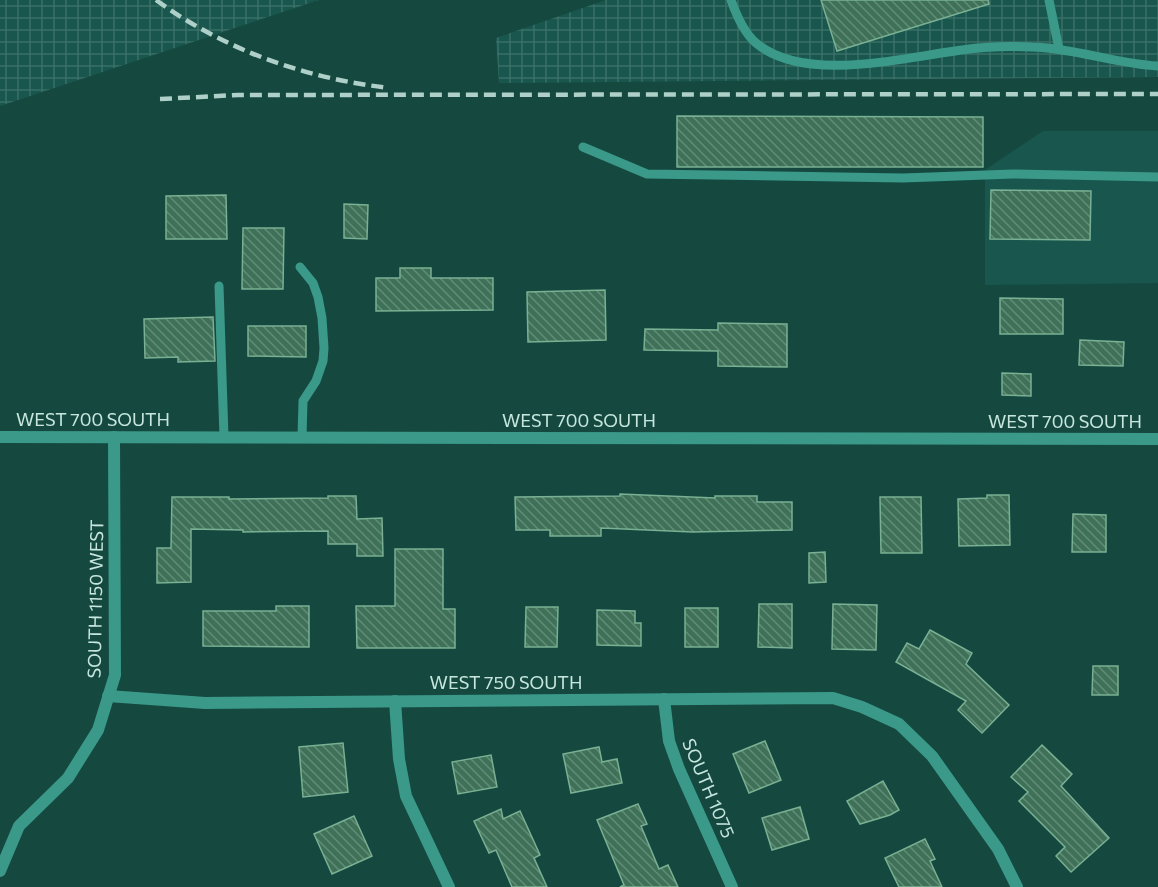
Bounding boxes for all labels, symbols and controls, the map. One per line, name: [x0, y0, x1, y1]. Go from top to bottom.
street label: WEST 700 SOUTH: [16, 408, 170, 430]
street label: WEST 700 SOUTH: [502, 409, 656, 431]
street label: WEST 700 SOUTH: [988, 410, 1142, 432]
street label: SOUTH 1150 WEST: [83, 519, 107, 679]
street label: WEST 750 SOUTH: [430, 671, 582, 693]
street label: SOUTH 1075: [678, 735, 740, 841]

